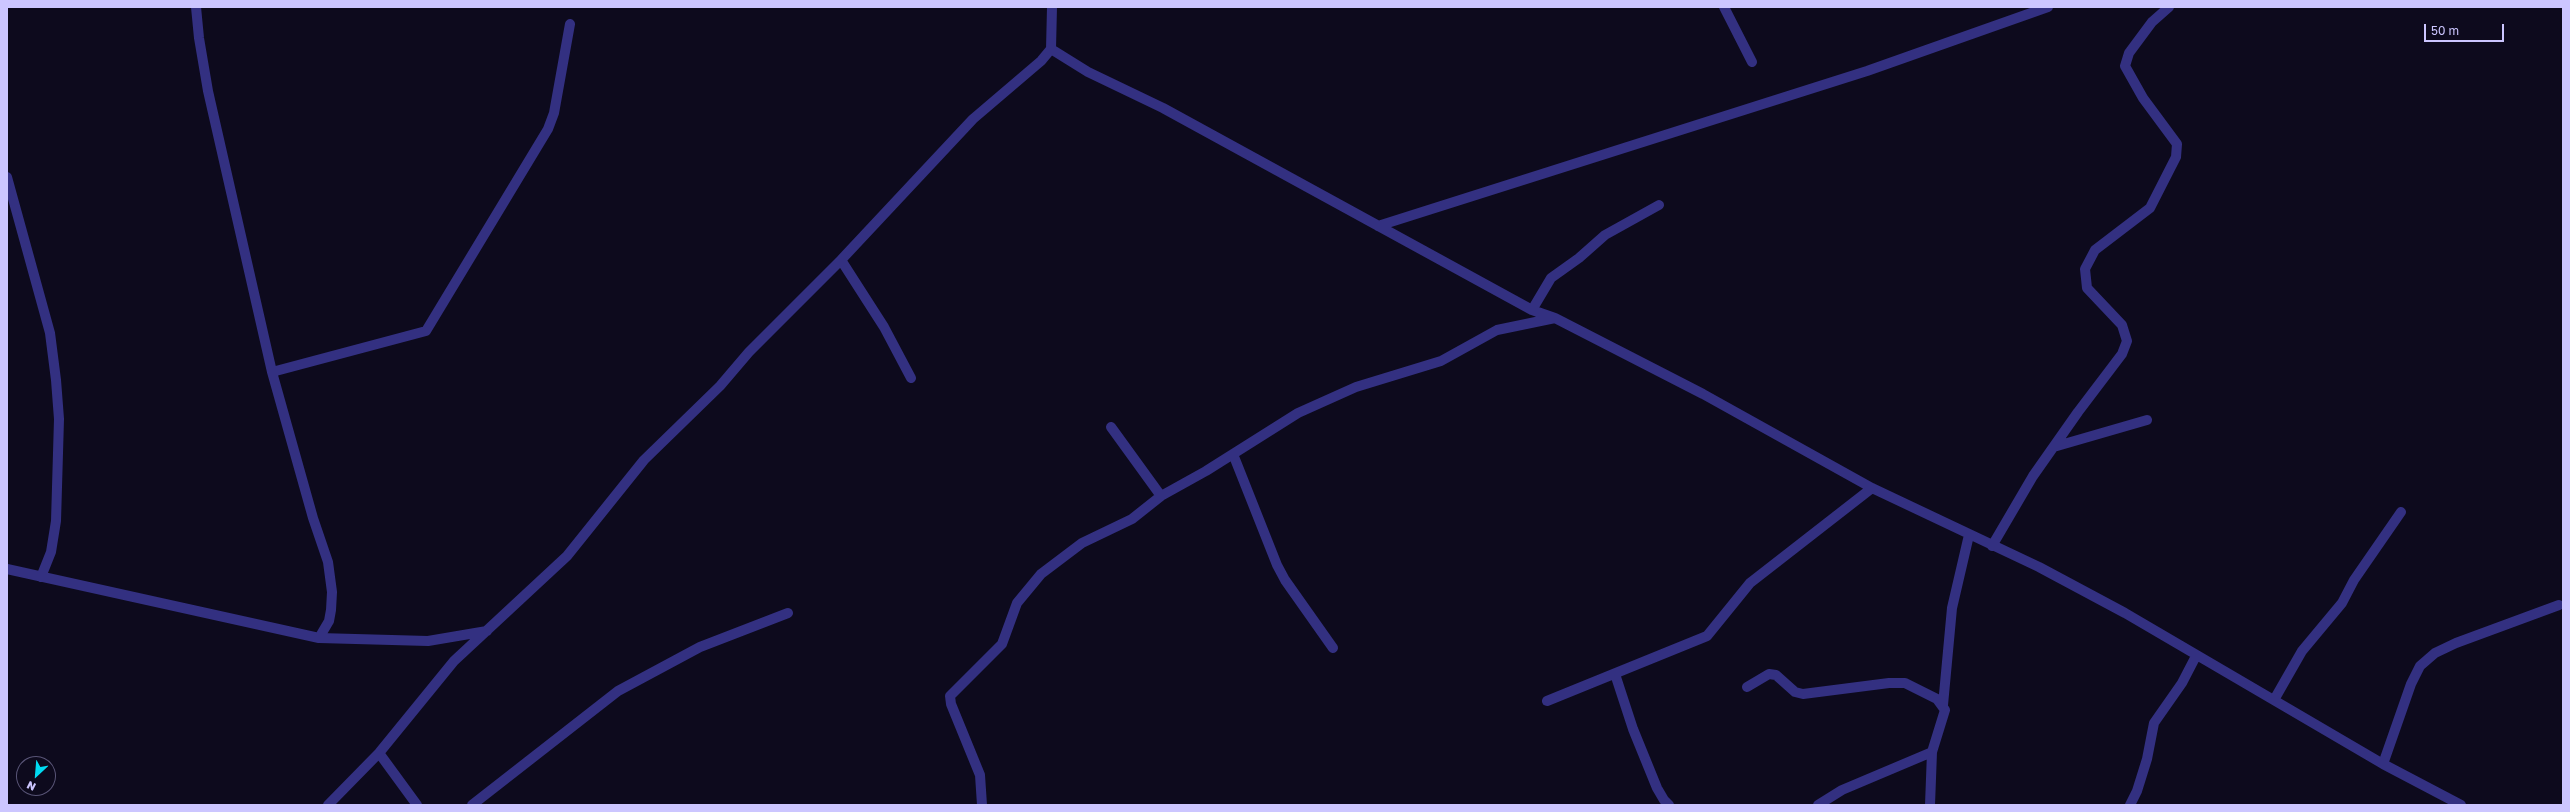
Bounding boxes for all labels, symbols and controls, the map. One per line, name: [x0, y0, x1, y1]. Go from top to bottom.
scale bar: [2426, 16, 2506, 42]
text: 50 m: [2431, 23, 2459, 38]
north arrow: [16, 756, 56, 796]
text: N: [24, 779, 38, 794]

